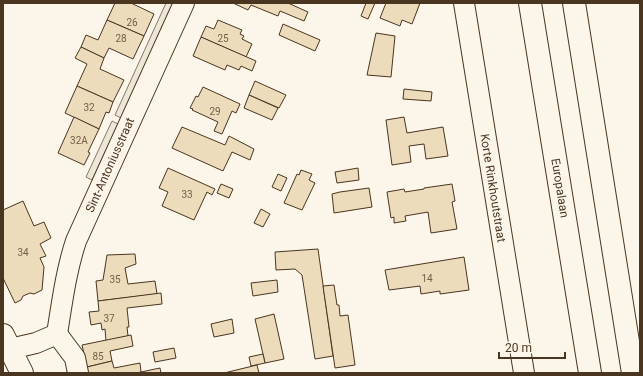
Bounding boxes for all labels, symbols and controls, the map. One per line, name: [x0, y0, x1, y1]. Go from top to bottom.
house number: 26: [126, 17, 138, 28]
house number: 28: [115, 33, 127, 44]
house number: 25: [217, 33, 229, 44]
house number: 32: [83, 102, 95, 113]
house number: 29: [209, 106, 221, 117]
street label: Sint-Antoniusstraat: [83, 115, 137, 215]
street label: Korte Rinkhoutstraat: [477, 133, 509, 243]
house number: 32A: [70, 135, 88, 146]
street label: Europalaan: [548, 157, 572, 219]
house number: 33: [181, 189, 193, 200]
house number: 34: [17, 247, 29, 258]
house number: 14: [421, 273, 433, 284]
house number: 35: [109, 274, 121, 285]
house number: 37: [103, 313, 115, 324]
scale bar: [499, 334, 565, 360]
text: 20 m: [505, 341, 532, 355]
house number: 85: [92, 351, 104, 362]

